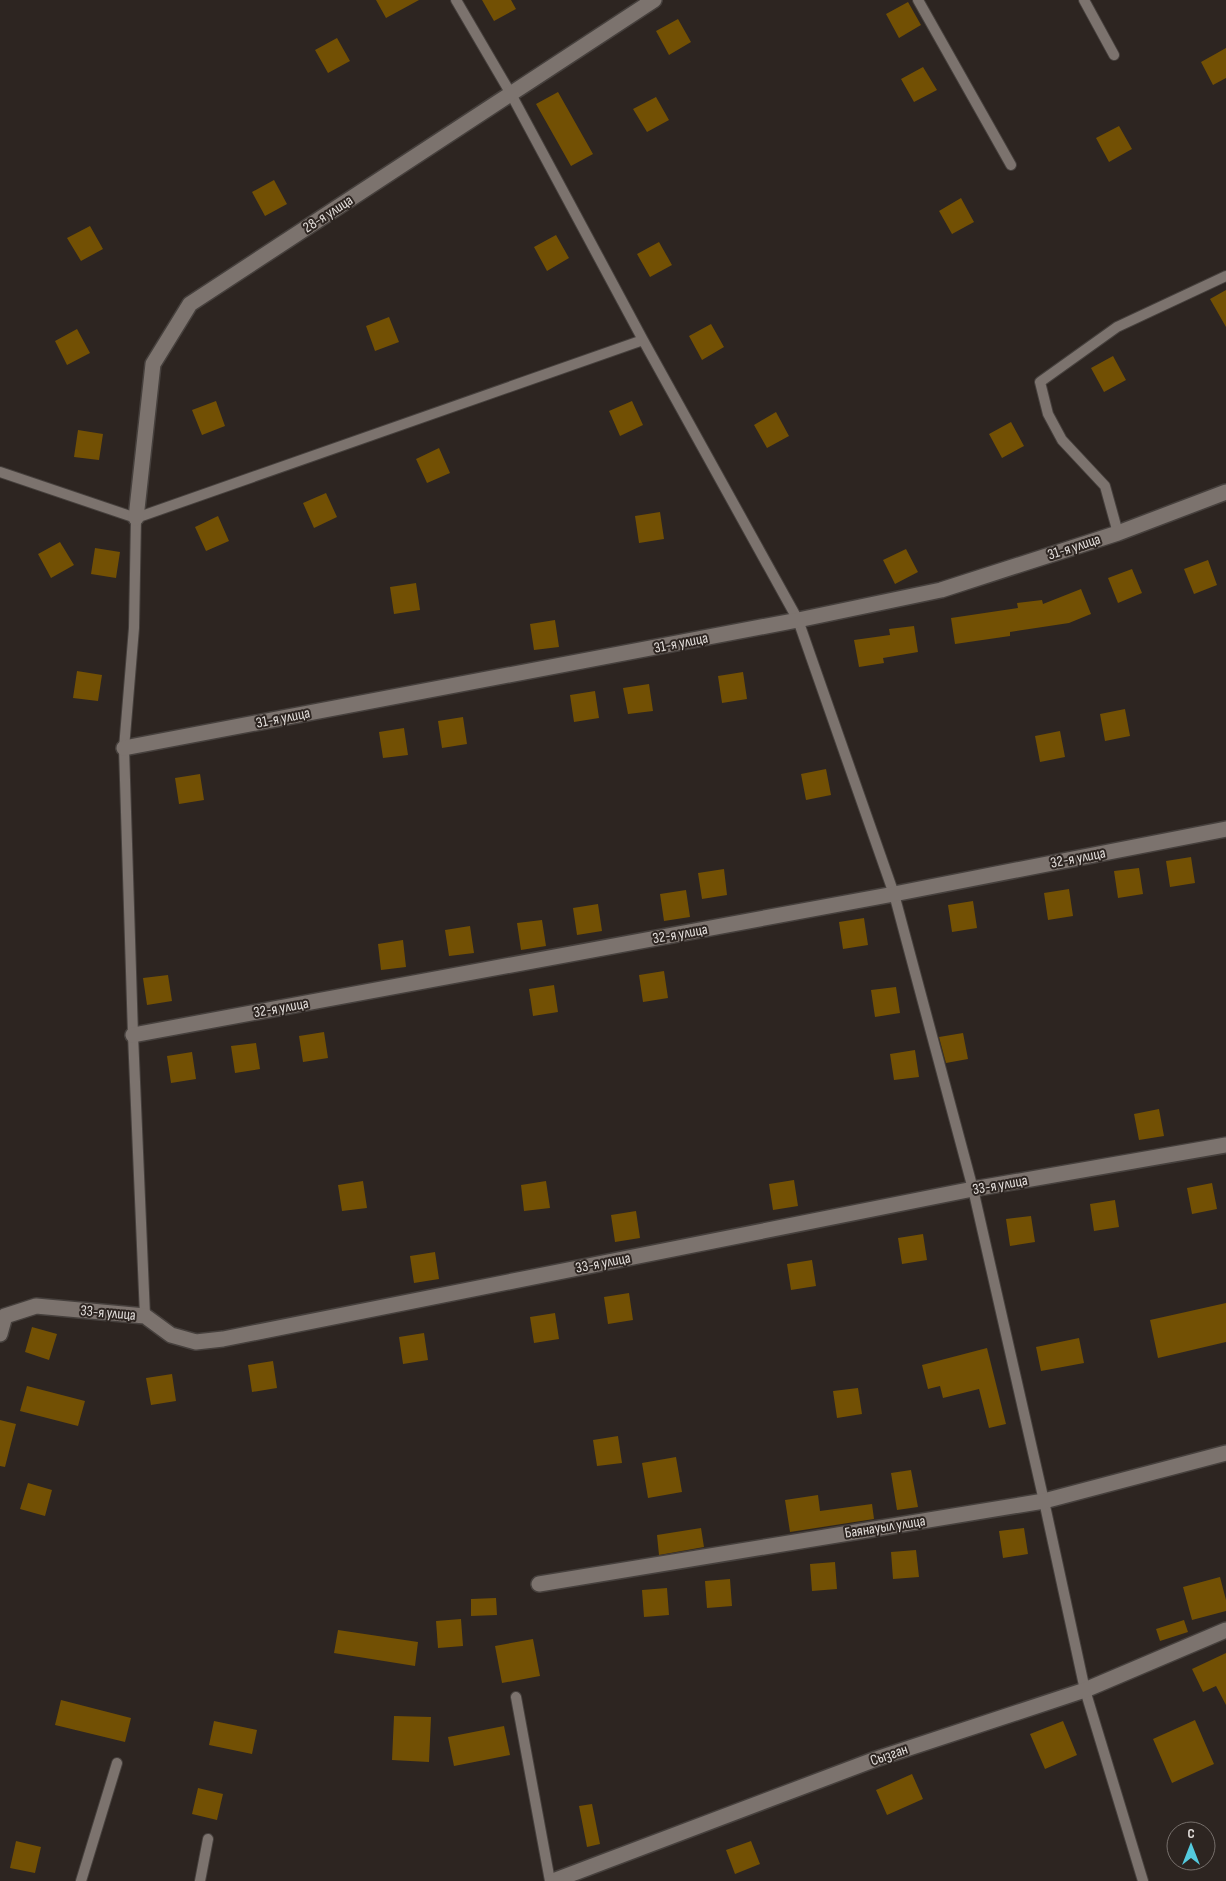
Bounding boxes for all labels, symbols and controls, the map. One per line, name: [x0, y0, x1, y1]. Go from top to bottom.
street label: 28-я улица: [299, 191, 357, 237]
street label: 31-я улица: [1045, 529, 1103, 564]
street label: 31-я улица: [652, 628, 710, 658]
street label: 31-я улица: [254, 703, 312, 733]
street label: 32-я улица: [1049, 843, 1107, 873]
street label: 32-я улица: [651, 920, 709, 948]
street label: 32-я улица: [252, 994, 310, 1022]
street label: 33-я улица: [971, 1171, 1029, 1199]
street label: 33-я улица: [574, 1248, 632, 1278]
street label: 33-я улица: [79, 1301, 137, 1325]
street label: Баянауыл улица: [843, 1511, 927, 1543]
street label: Сызган: [868, 1740, 910, 1770]
north arrow: [1166, 1821, 1216, 1871]
text: С: [1187, 1825, 1195, 1842]

